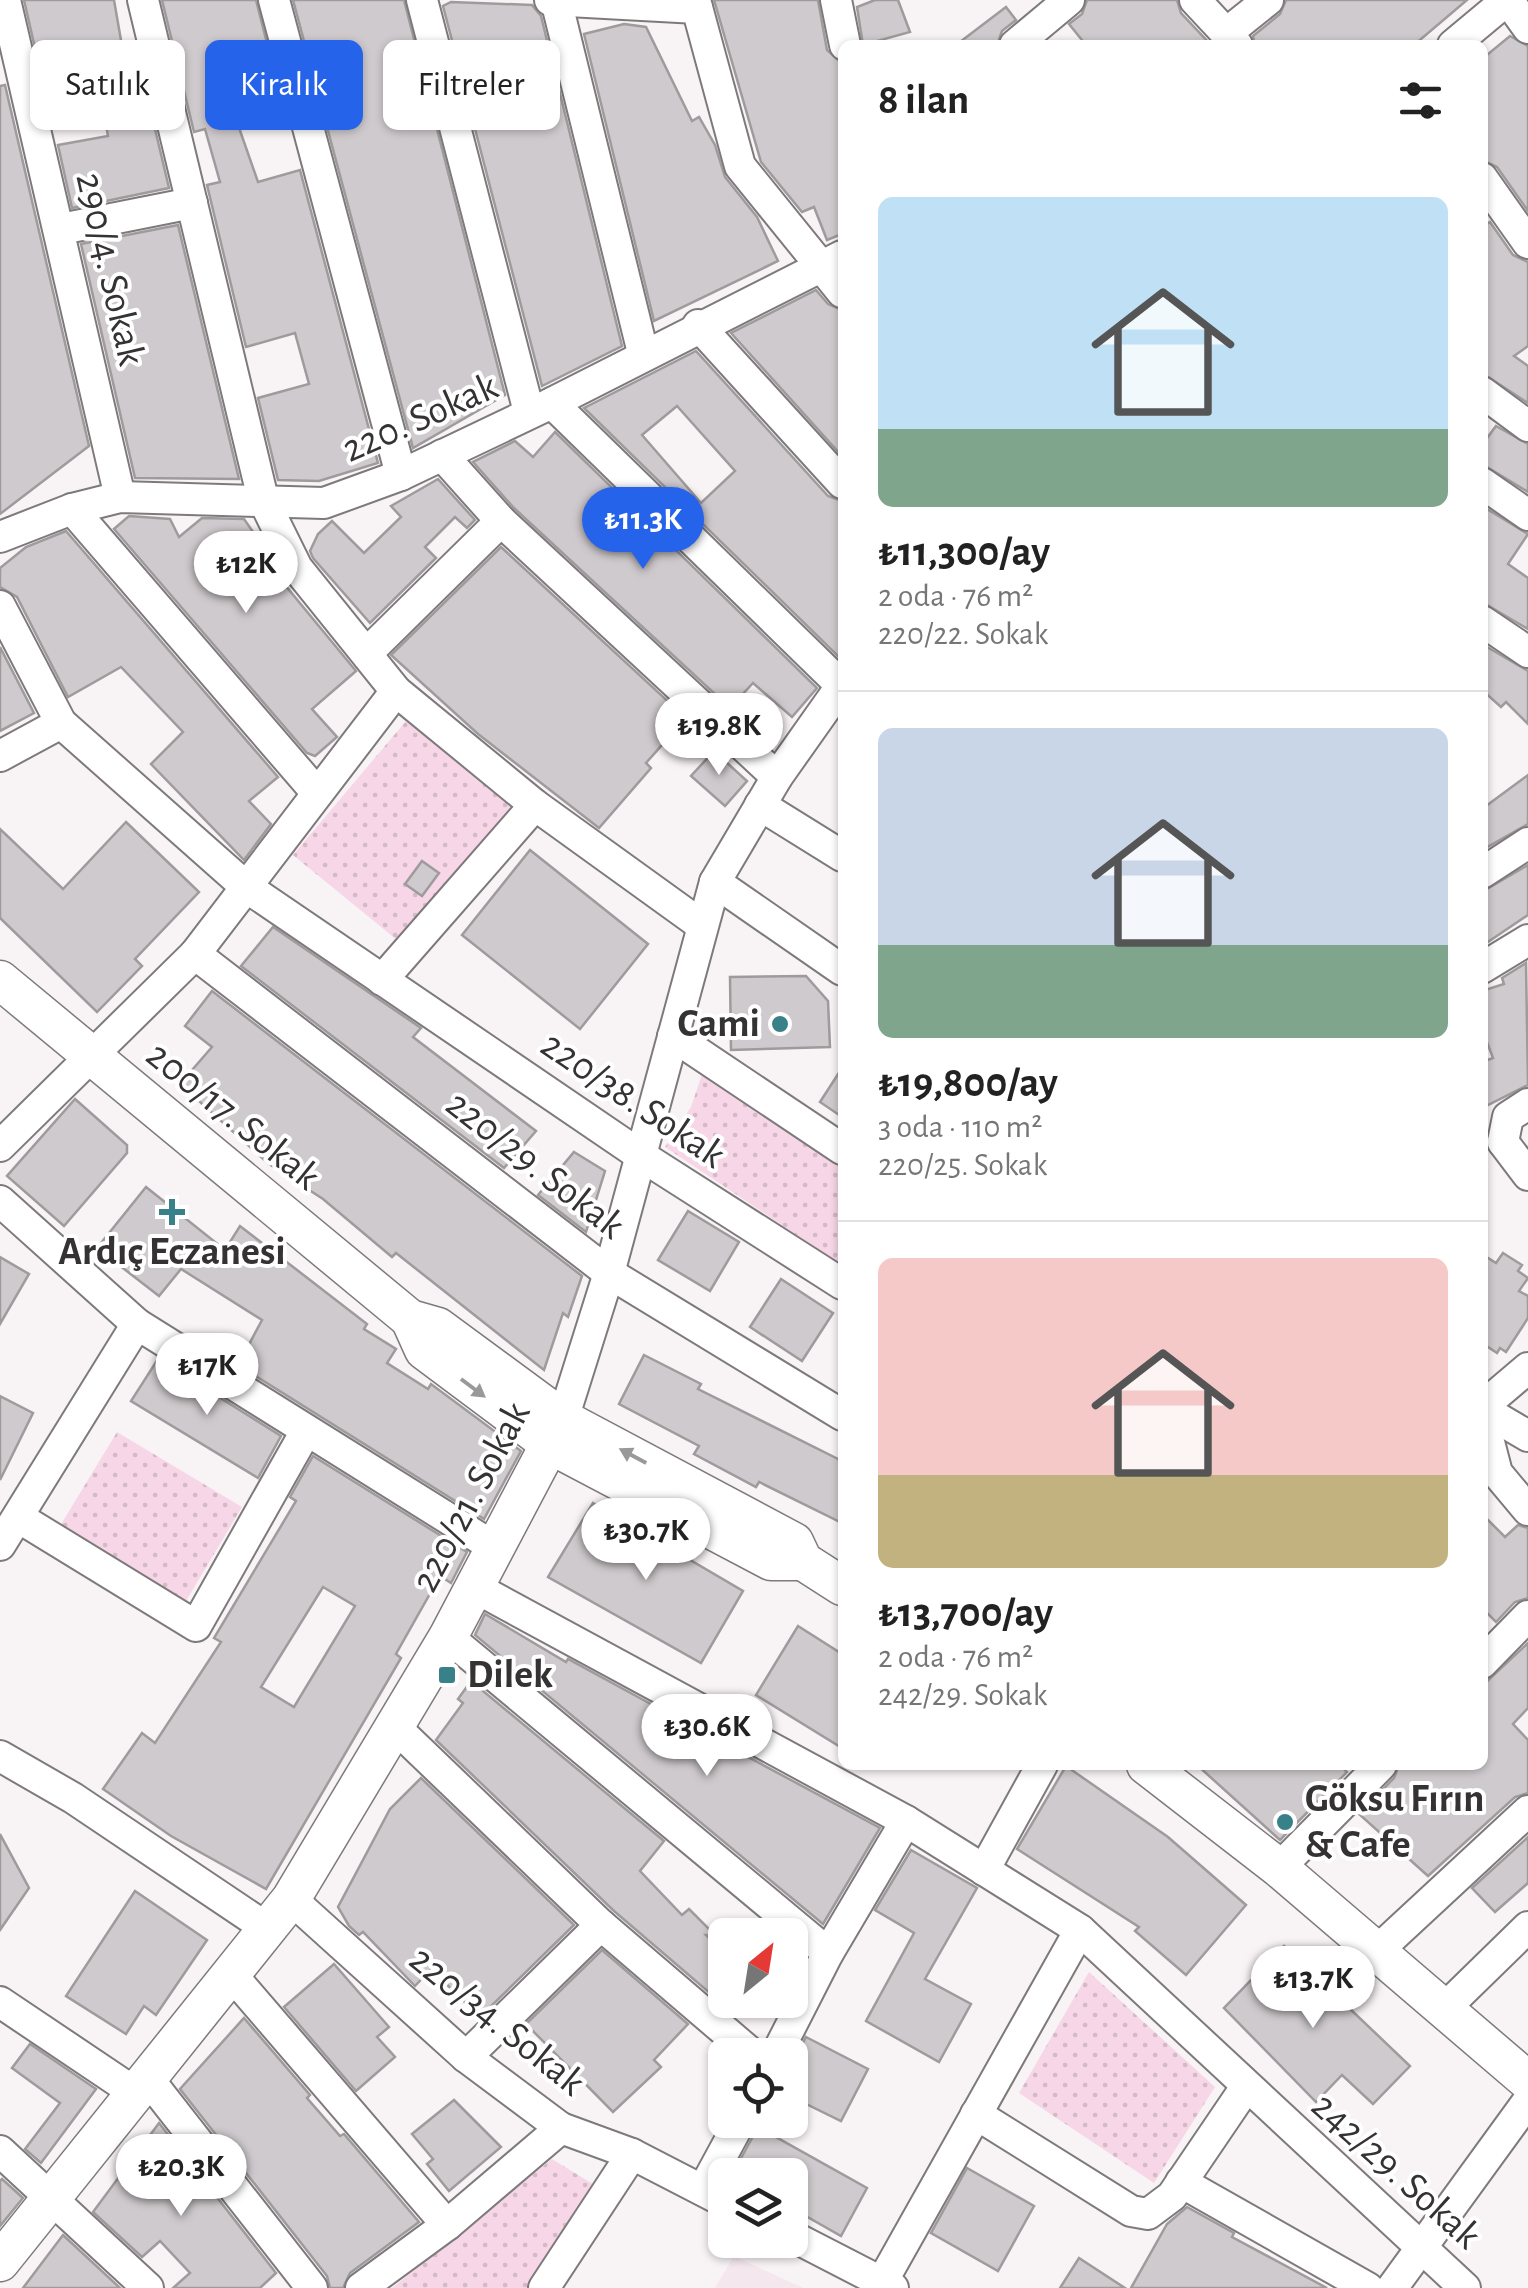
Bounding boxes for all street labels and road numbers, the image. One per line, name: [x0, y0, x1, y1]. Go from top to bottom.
street label: 290/4. Sokak: [68, 169, 152, 369]
street label: 220. Sokak: [336, 366, 504, 470]
street label: 220/38. Sokak: [534, 1024, 732, 1176]
street label: 200/17. Sokak: [139, 1034, 327, 1198]
street label: 220/29. Sokak: [439, 1083, 631, 1247]
street label: 220/21. Sokak: [404, 1396, 538, 1598]
street label: 220/34. Sokak: [402, 1939, 592, 2103]
street label: 242/29. Sokak: [1304, 2085, 1488, 2257]

